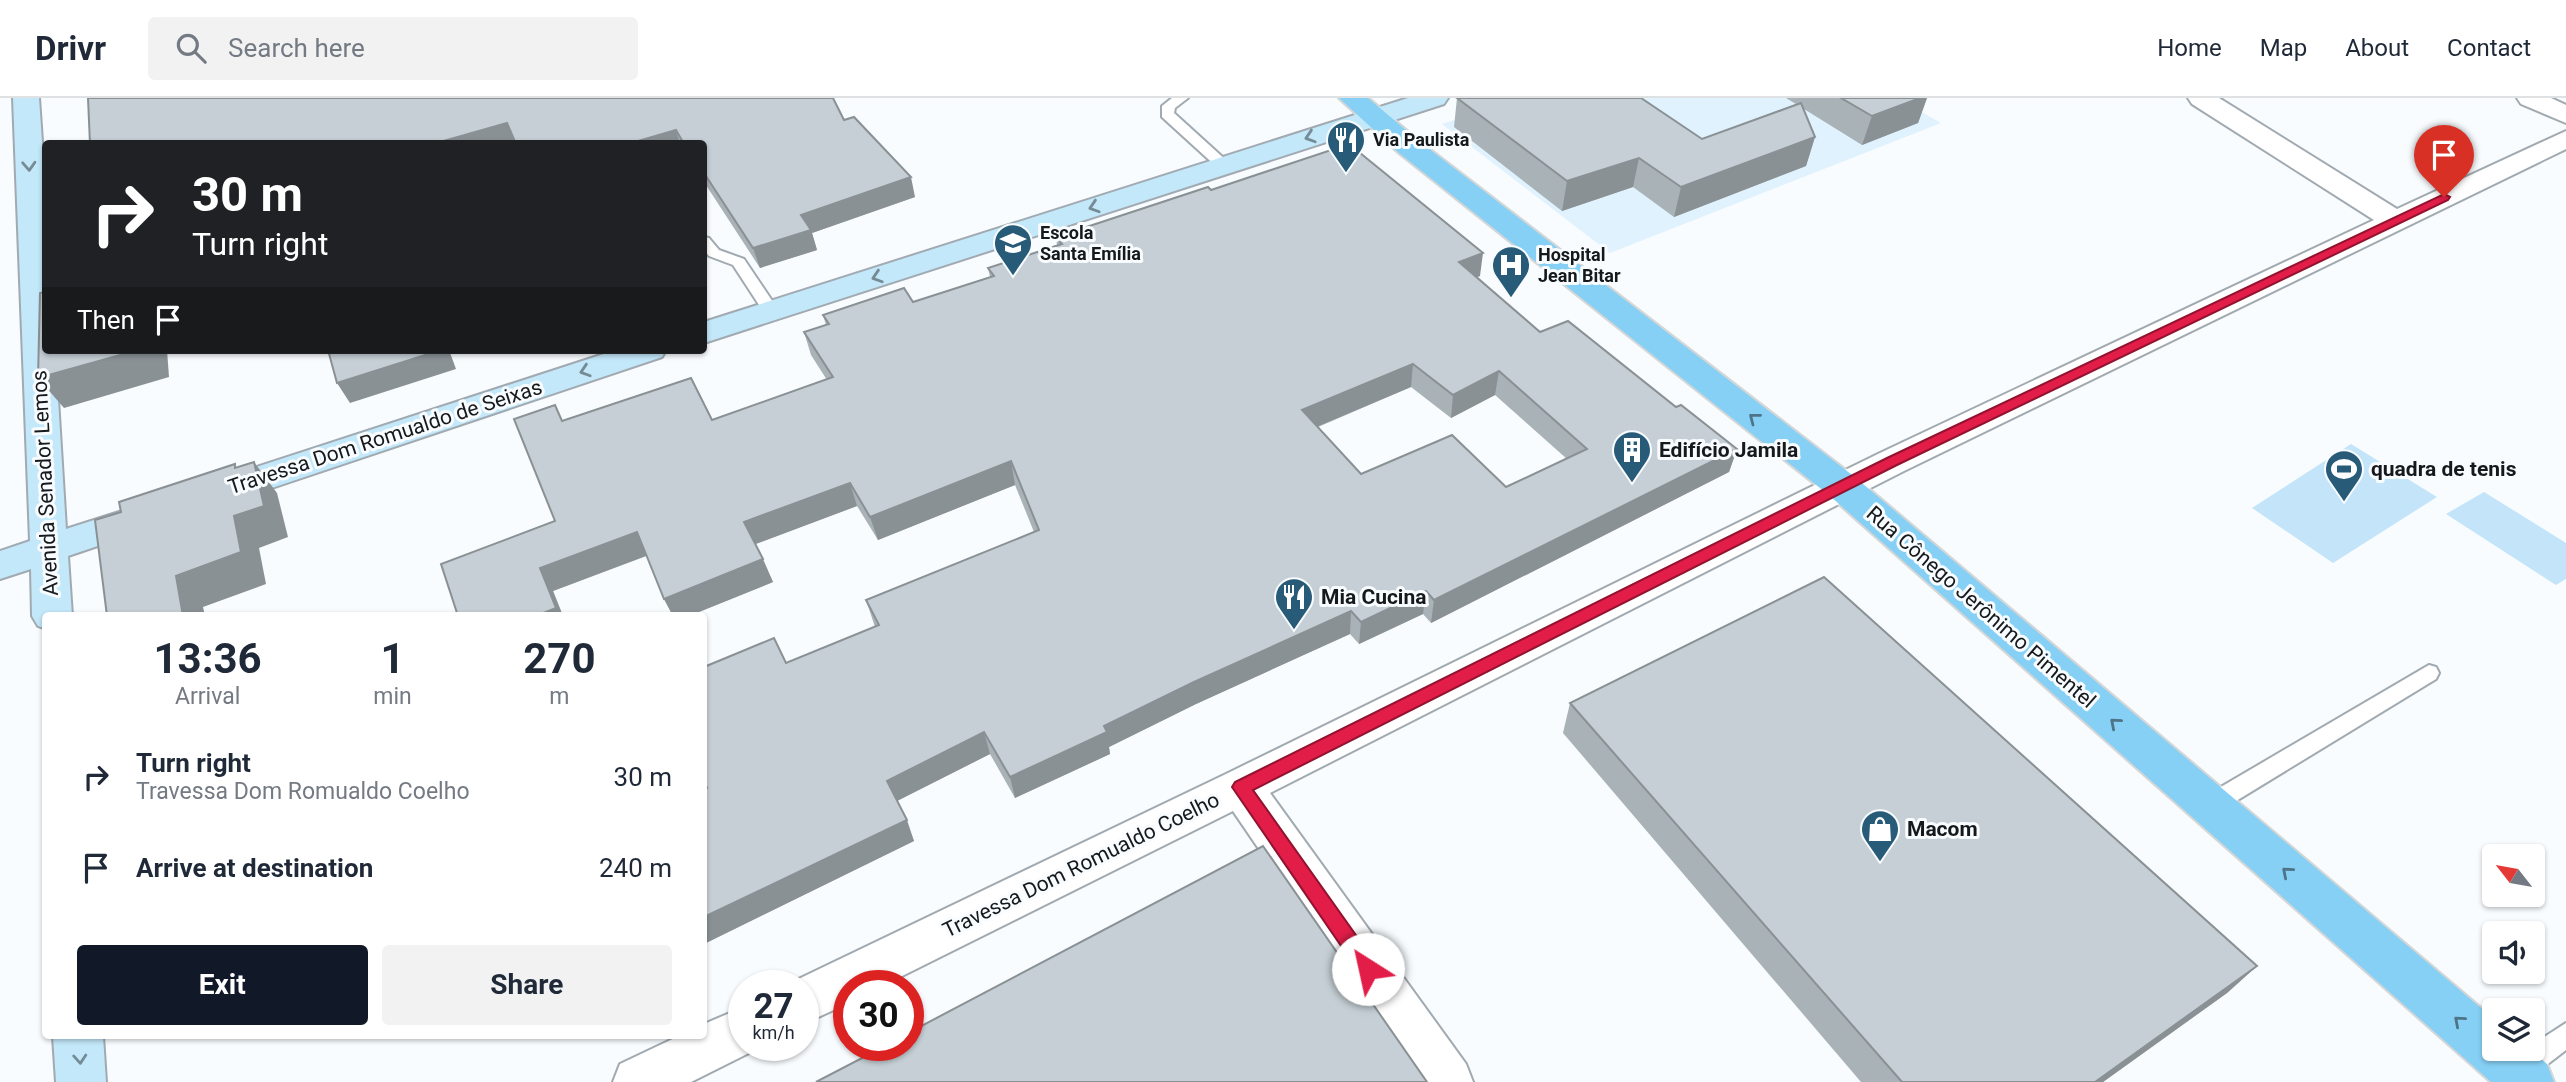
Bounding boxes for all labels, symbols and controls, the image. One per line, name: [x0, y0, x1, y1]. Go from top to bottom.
search box: [148, 17, 638, 80]
text: Drivr: [35, 29, 106, 68]
icon: search: [172, 29, 210, 67]
text: Search here: [228, 33, 365, 63]
text: Home: [2157, 34, 2222, 62]
text: Map: [2260, 34, 2307, 62]
text: About: [2345, 34, 2409, 62]
text: Contact: [2447, 34, 2531, 62]
restaurant icon: Via Paulista: [1325, 119, 1367, 174]
pin: [2414, 125, 2474, 197]
one-way arrow: [1304, 128, 1316, 143]
place label: Via Paulista: [1373, 129, 1470, 150]
icon: arrive: [2425, 136, 2463, 174]
one-way arrow: [22, 161, 37, 172]
text: 30 m: [192, 166, 303, 223]
icon: right: [77, 168, 168, 259]
one-way arrow: [1088, 199, 1100, 213]
school or university icon: Escola Santa Emília: [992, 222, 1034, 277]
place label: Escola Santa Emília: [1040, 222, 1141, 264]
text: Turn right: [192, 225, 328, 263]
hospital icon: Hospital Jean Bitar: [1490, 244, 1532, 299]
place label: Hospital Jean Bitar: [1538, 244, 1621, 286]
one-way arrow: [871, 269, 884, 283]
icon: arrive: [149, 301, 187, 339]
text: Then: [77, 305, 135, 335]
one-way arrow: [580, 363, 592, 377]
street label: Avenida Senador Lemos: [27, 370, 63, 596]
street label: Travessa Dom Romualdo de Seixas: [225, 375, 545, 499]
one-way arrow: [1750, 413, 1762, 426]
building icon: Edifício Jamila: [1611, 429, 1653, 484]
place label: Edifício Jamila: [1659, 438, 1798, 462]
sports icon: quadra de tenis: [2323, 448, 2365, 503]
place label: quadra de tenis: [2371, 457, 2517, 481]
street label: Rua Cônego Jerônimo Pimentel: [1862, 501, 2100, 713]
restaurant icon: Mia Cucina: [1273, 576, 1315, 631]
place label: Mia Cucina: [1321, 585, 1426, 609]
text: 13:36: [154, 634, 262, 683]
text: 1: [380, 634, 405, 683]
text: 270: [523, 634, 596, 683]
text: Arrival: [175, 683, 240, 710]
text: min: [373, 683, 412, 710]
text: m: [549, 683, 569, 710]
one-way arrow: [2111, 719, 2124, 731]
text: Turn right: [136, 748, 251, 778]
icon: right: [77, 758, 115, 796]
text: 30 m: [614, 762, 672, 792]
text: Travessa Dom Romualdo Coelho: [136, 778, 470, 805]
street label: Travessa Dom Romualdo Coelho: [939, 787, 1223, 943]
shop icon: Macom: [1859, 808, 1901, 863]
place label: Macom: [1907, 817, 1978, 841]
north arrow: [2482, 844, 2544, 906]
map controls: [2482, 844, 2545, 1061]
icon: arrive: [77, 849, 115, 887]
text: Arrive at destination: [136, 853, 373, 883]
text: 240 m: [599, 853, 672, 883]
one-way arrow: [2282, 868, 2295, 880]
button: sound: [2482, 921, 2545, 984]
position arrow: [1331, 932, 1405, 1006]
button: Exit: [77, 945, 368, 1025]
button: Share: [382, 945, 672, 1025]
speed limit sign: 30: [833, 970, 924, 1061]
text: 27: [753, 986, 794, 1027]
button: layers: [2482, 998, 2545, 1061]
one-way arrow: [2454, 1017, 2467, 1029]
text: km/h: [752, 1022, 795, 1043]
one-way arrow: [72, 1054, 87, 1065]

